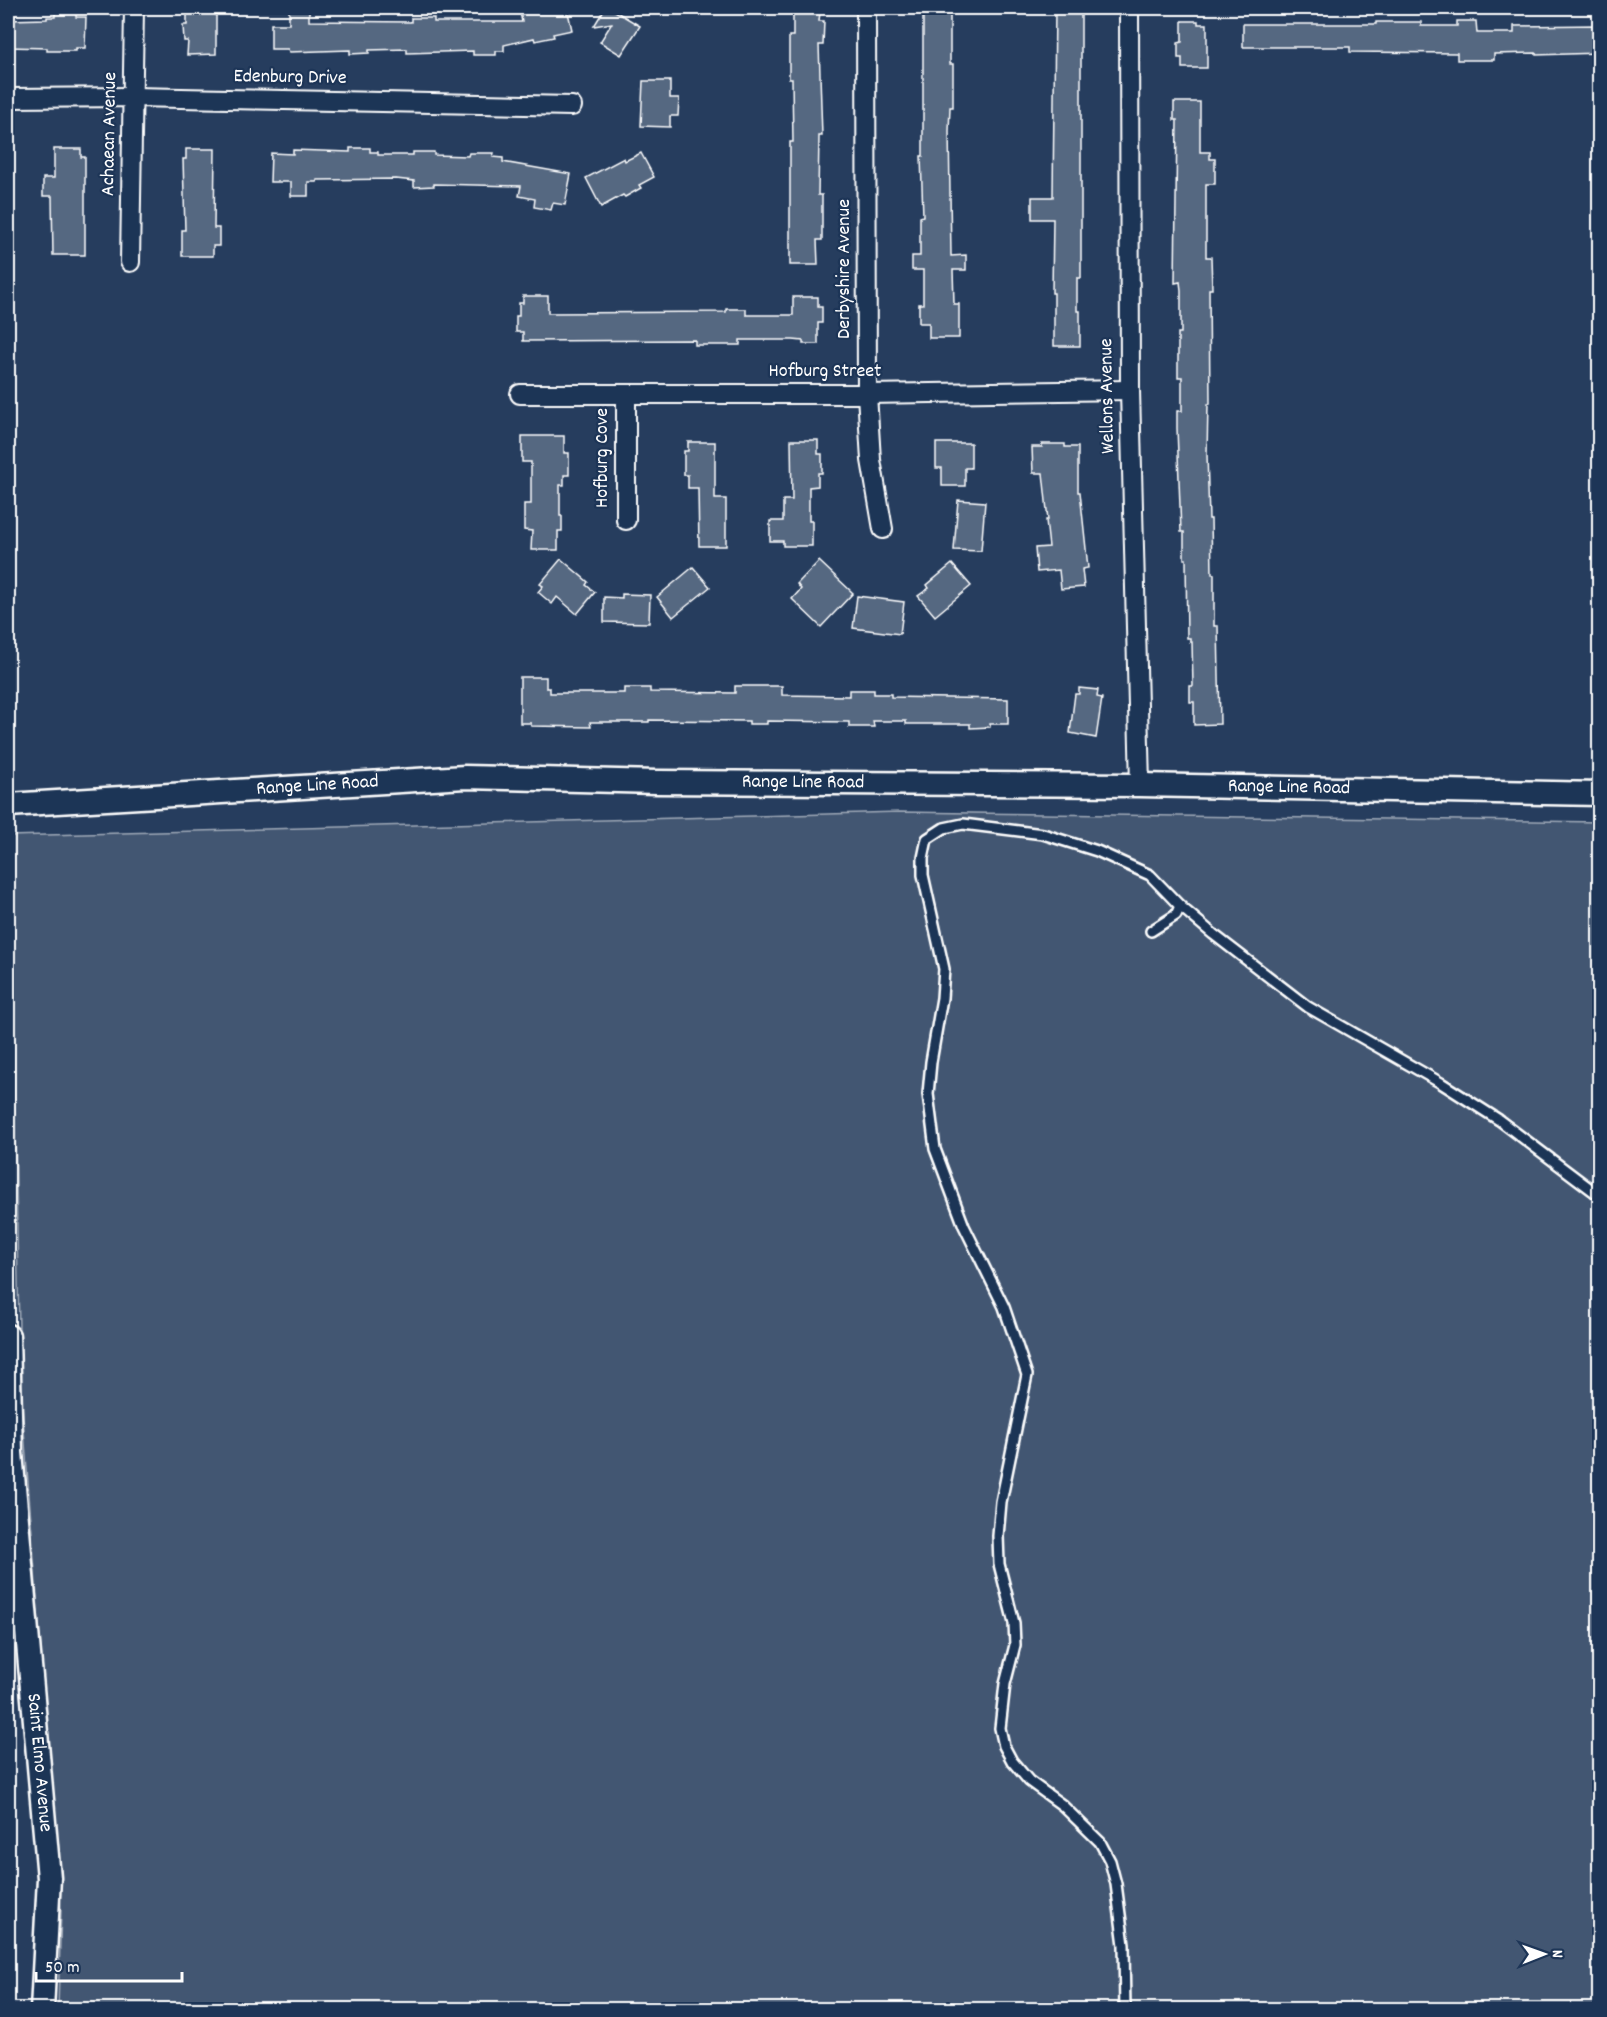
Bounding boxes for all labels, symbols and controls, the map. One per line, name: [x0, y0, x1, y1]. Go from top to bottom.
street label: Edenburg Drive: [233, 63, 347, 93]
street label: Achaean Avenue: [95, 71, 125, 196]
street label: Derbyshire Avenue: [831, 199, 859, 339]
street label: Wellons Avenue: [1093, 338, 1123, 454]
street label: Hofburg Street: [769, 358, 881, 386]
street label: Hofburg Cove: [589, 408, 617, 508]
street label: Range Line Road: [255, 768, 379, 804]
street label: Range Line Road: [742, 769, 864, 797]
street label: Range Line Road: [1228, 773, 1351, 803]
street label: Saint Elmo Avenue: [19, 1692, 59, 1833]
north arrow: [1514, 1924, 1574, 1984]
scale bar: [36, 1945, 182, 1983]
text: N: [1545, 1950, 1568, 1958]
text: 50 m: [45, 1956, 80, 1981]

